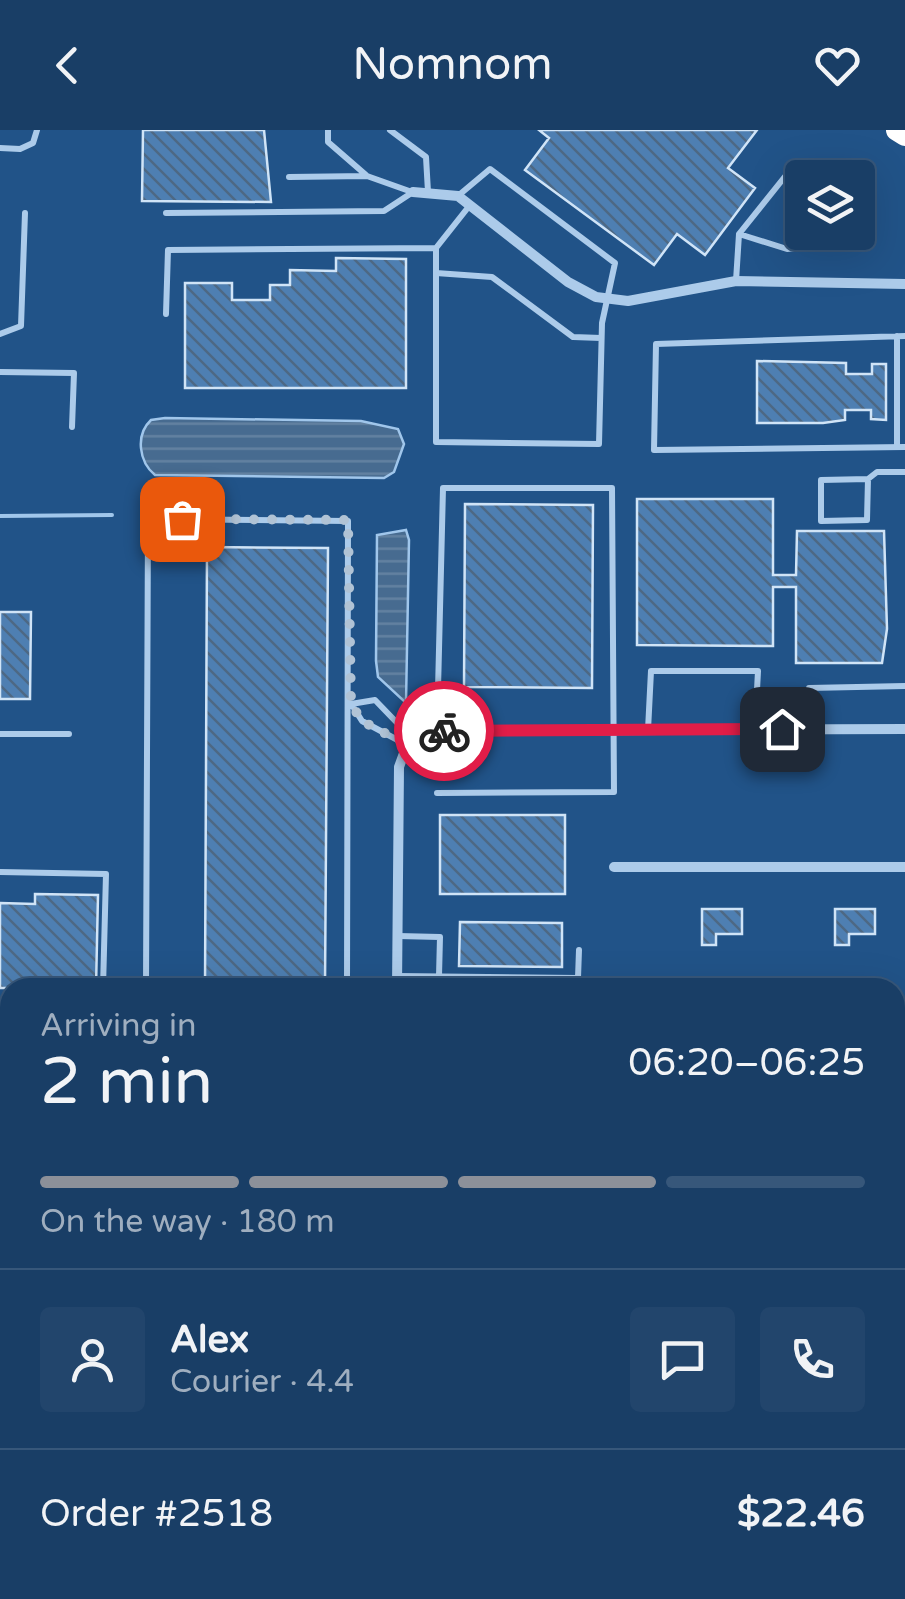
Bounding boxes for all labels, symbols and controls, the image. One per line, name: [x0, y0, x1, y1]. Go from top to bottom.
icon: back: [40, 38, 95, 93]
text: Nomnom: [352, 38, 553, 92]
icon: heart: [810, 38, 865, 93]
map controls: [785, 160, 875, 250]
button: layers: [785, 160, 875, 250]
pin: [140, 477, 225, 562]
icon: bag: [155, 492, 210, 547]
courier: [394, 681, 494, 781]
pin: [740, 687, 825, 772]
icon: home: [755, 702, 810, 757]
icon: bike: [417, 704, 472, 759]
text: Arriving in: [40, 1007, 197, 1045]
text: 06:20–06:25: [628, 1040, 865, 1086]
text: 2 min: [40, 1043, 213, 1122]
text: On the way · 180 m: [40, 1203, 335, 1241]
button: person: [40, 1307, 145, 1412]
button: chat: [630, 1307, 735, 1412]
button: phone: [760, 1307, 865, 1412]
text: Alex: [170, 1317, 249, 1363]
text: Courier · 4.4: [170, 1363, 354, 1401]
text: Order #2518: [40, 1491, 273, 1537]
text: $22.46: [737, 1491, 865, 1537]

